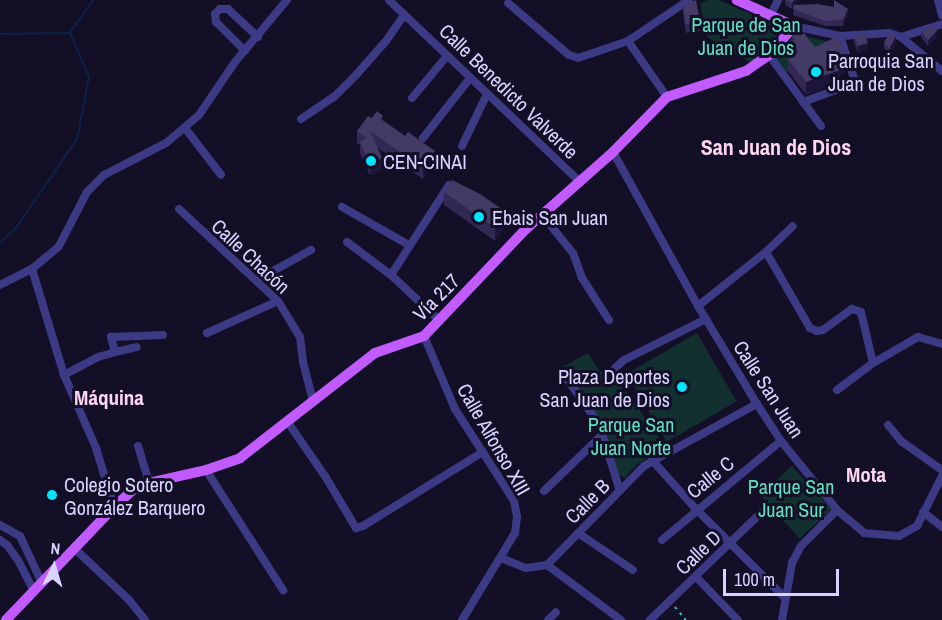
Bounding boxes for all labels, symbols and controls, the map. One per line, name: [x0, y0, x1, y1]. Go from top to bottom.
park label: Parque de San Juan de Dios: [691, 12, 801, 59]
street label: Calle Benedicto Valverde: [435, 19, 583, 163]
place label: Parroquia San Juan de Dios: [828, 48, 934, 95]
marker: Parroquia San Juan de Dios: [809, 65, 823, 79]
district label: San Juan de Dios: [701, 135, 851, 161]
place label: CEN-CINAI: [383, 149, 467, 173]
marker: CEN-CINAI: [364, 154, 378, 168]
place label: Ebais San Juan: [492, 205, 608, 229]
marker: Ebais San Juan: [470, 208, 488, 226]
street label: Calle Chacón: [207, 214, 295, 298]
street label: Vía 217: [408, 269, 464, 325]
street label: Calle San Juan: [729, 336, 809, 442]
place label: Plaza Deportes San Juan de Dios: [540, 364, 670, 411]
street label: Calle Alfonso XIII: [452, 379, 536, 499]
marker: Plaza Deportes San Juan de Dios: [675, 380, 689, 394]
district label: Máquina: [74, 385, 144, 411]
park label: Parque San Juan Norte: [588, 413, 674, 460]
street label: Calle C: [682, 451, 738, 503]
district label: Mota: [846, 462, 886, 488]
place label: Colegio Sotero González Barquero: [64, 472, 205, 519]
street label: Calle B: [560, 474, 614, 528]
park label: Parque San Juan Sur: [748, 474, 834, 521]
marker: Colegio Sotero González Barquero: [45, 488, 59, 502]
street label: Calle D: [670, 525, 726, 579]
north arrow: [24, 536, 84, 596]
text: N: [50, 537, 61, 559]
scale bar: [726, 557, 842, 595]
text: 100 m: [734, 567, 775, 592]

